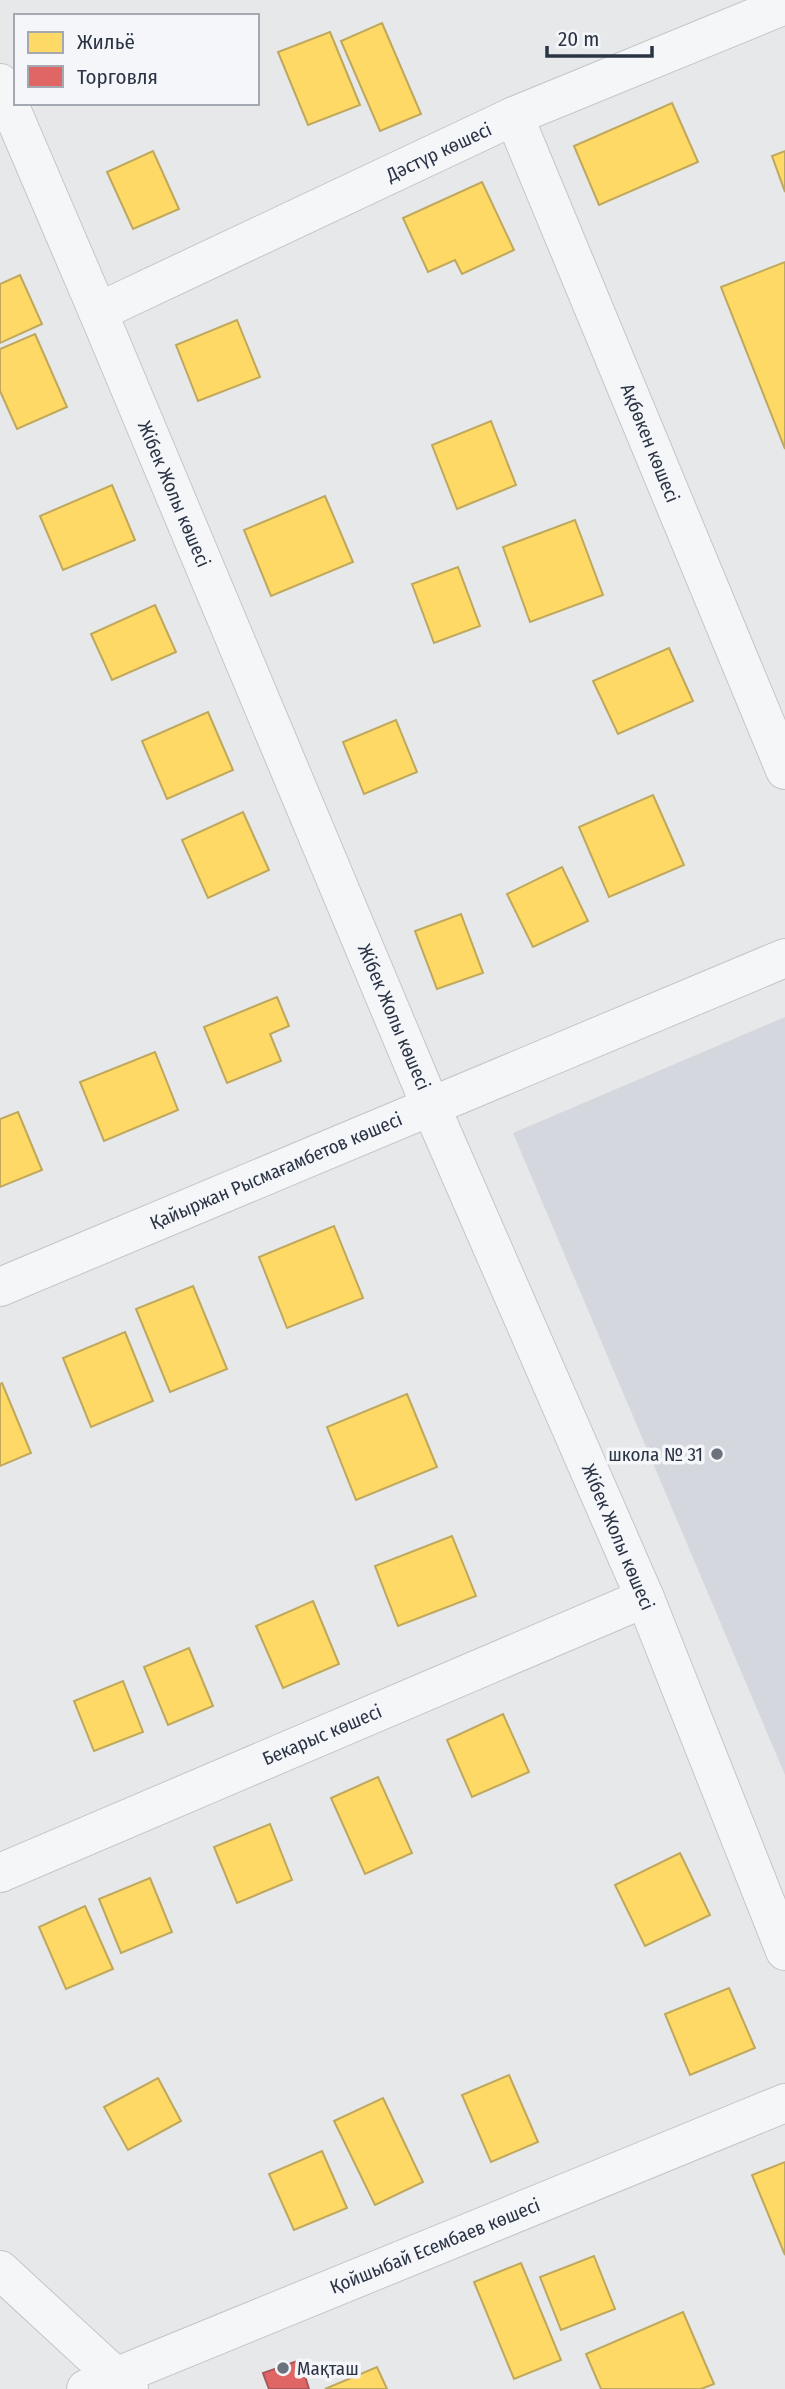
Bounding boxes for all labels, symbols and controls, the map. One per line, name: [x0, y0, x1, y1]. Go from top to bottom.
legend: [14, 14, 259, 105]
scale bar: [547, 14, 652, 58]
text: 20 m: [558, 26, 599, 52]
text: Жильё: [77, 29, 135, 55]
text: Торговля: [77, 64, 158, 90]
street label: Дәстүр көшесі: [382, 118, 495, 187]
street label: Ақбөкен көшесі: [616, 380, 684, 506]
street label: Жібек Жолы көшесі: [133, 417, 215, 571]
street label: Жібек Жолы көшесі: [353, 940, 435, 1094]
street label: Қайыржан Рысмағамбетов көшесі: [146, 1107, 406, 1235]
place label: школа № 31: [608, 1443, 703, 1466]
marker: школа № 31: [709, 1446, 725, 1462]
street label: Жібек Жолы көшесі: [577, 1460, 659, 1614]
street label: Бекарыс көшесі: [259, 1700, 385, 1770]
street label: Қойшыбай Есембаев көшесі: [327, 2193, 543, 2299]
place label: Мақташ: [297, 2357, 359, 2380]
marker: Мақташ: [275, 2360, 291, 2376]

